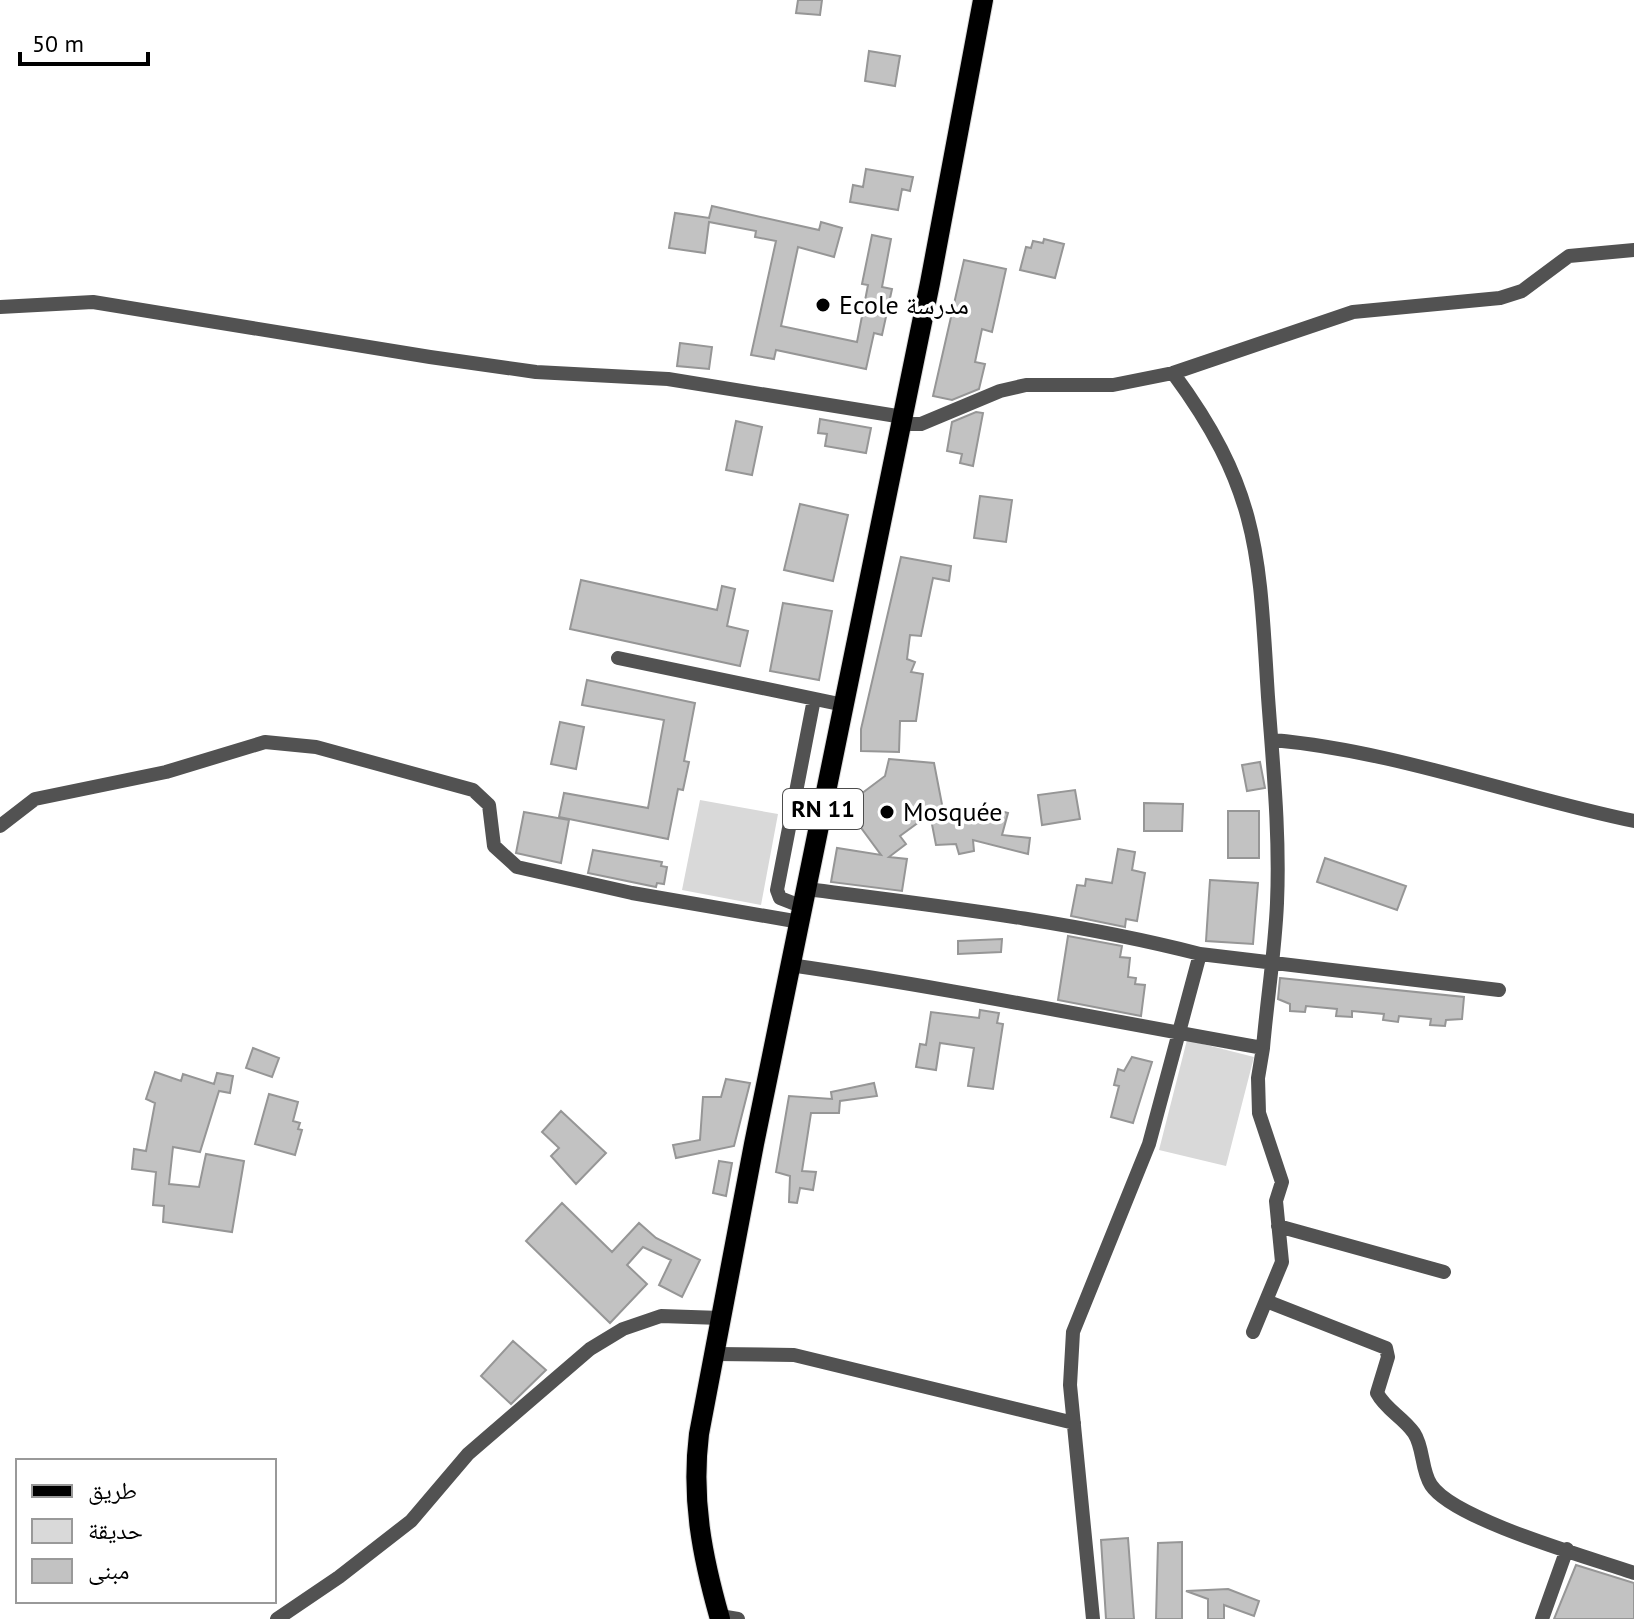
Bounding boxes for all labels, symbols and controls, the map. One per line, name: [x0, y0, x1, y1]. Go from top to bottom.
scale bar: [20, 16, 148, 66]
text: 50 m: [32, 28, 84, 59]
place label: Ecole مدرسة: [839, 288, 969, 321]
marker: Ecole مدرسة: [814, 296, 832, 314]
road number: RN 11: [783, 789, 863, 829]
place label: Mosquée: [903, 795, 1003, 828]
marker: Mosquée: [878, 803, 896, 821]
legend: [16, 1459, 276, 1603]
text: طريق: [88, 1475, 137, 1506]
text: حديقة: [88, 1515, 143, 1546]
text: مبنى: [88, 1555, 129, 1586]

